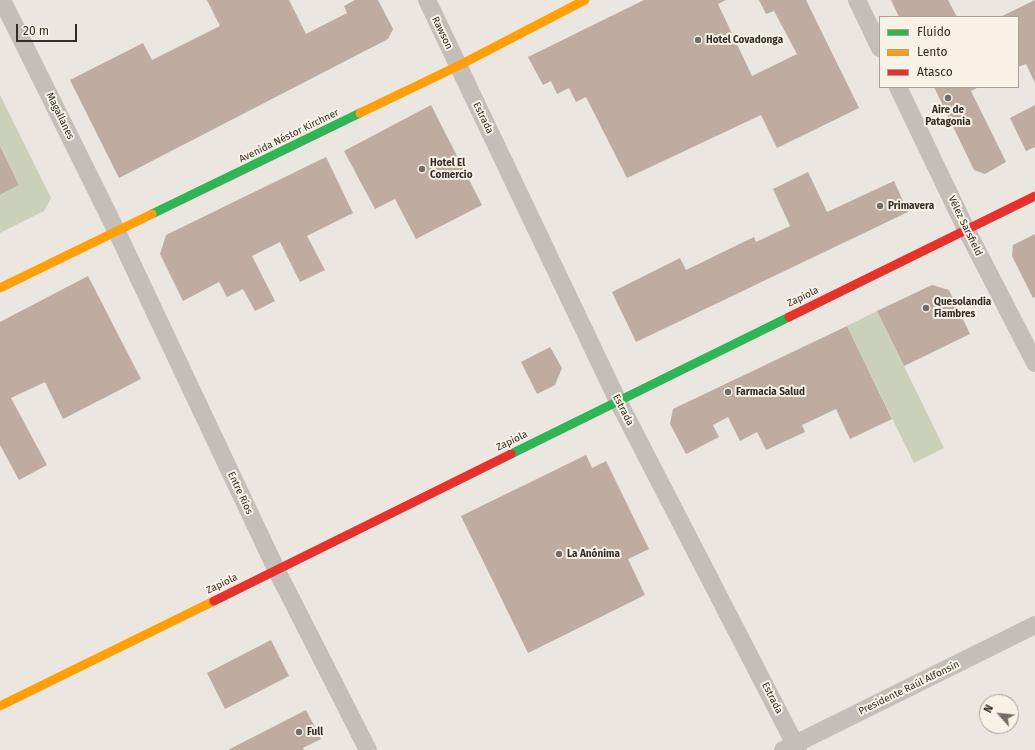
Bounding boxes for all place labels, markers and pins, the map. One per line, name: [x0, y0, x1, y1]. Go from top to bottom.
place label: Hotel Covadonga: [706, 34, 783, 46]
marker: Hotel Covadonga: [693, 35, 703, 45]
marker: Aire de Patagonia: [943, 93, 953, 103]
place label: Aire de Patagonia: [925, 104, 971, 128]
place label: Hotel El Comercio: [430, 157, 473, 180]
marker: Hotel El Comercio: [417, 164, 427, 174]
place label: Primavera: [888, 200, 934, 212]
marker: Primavera: [875, 201, 885, 211]
place label: Quesolandia Fiambres: [934, 296, 991, 320]
marker: Quesolandia Fiambres: [921, 303, 931, 313]
place label: Farmacia Salud: [736, 386, 805, 398]
marker: Farmacia Salud: [723, 387, 733, 397]
place label: La Anónima: [567, 548, 620, 560]
marker: La Anónima: [554, 549, 564, 559]
place label: Full: [307, 726, 323, 738]
marker: Full: [294, 727, 304, 737]

